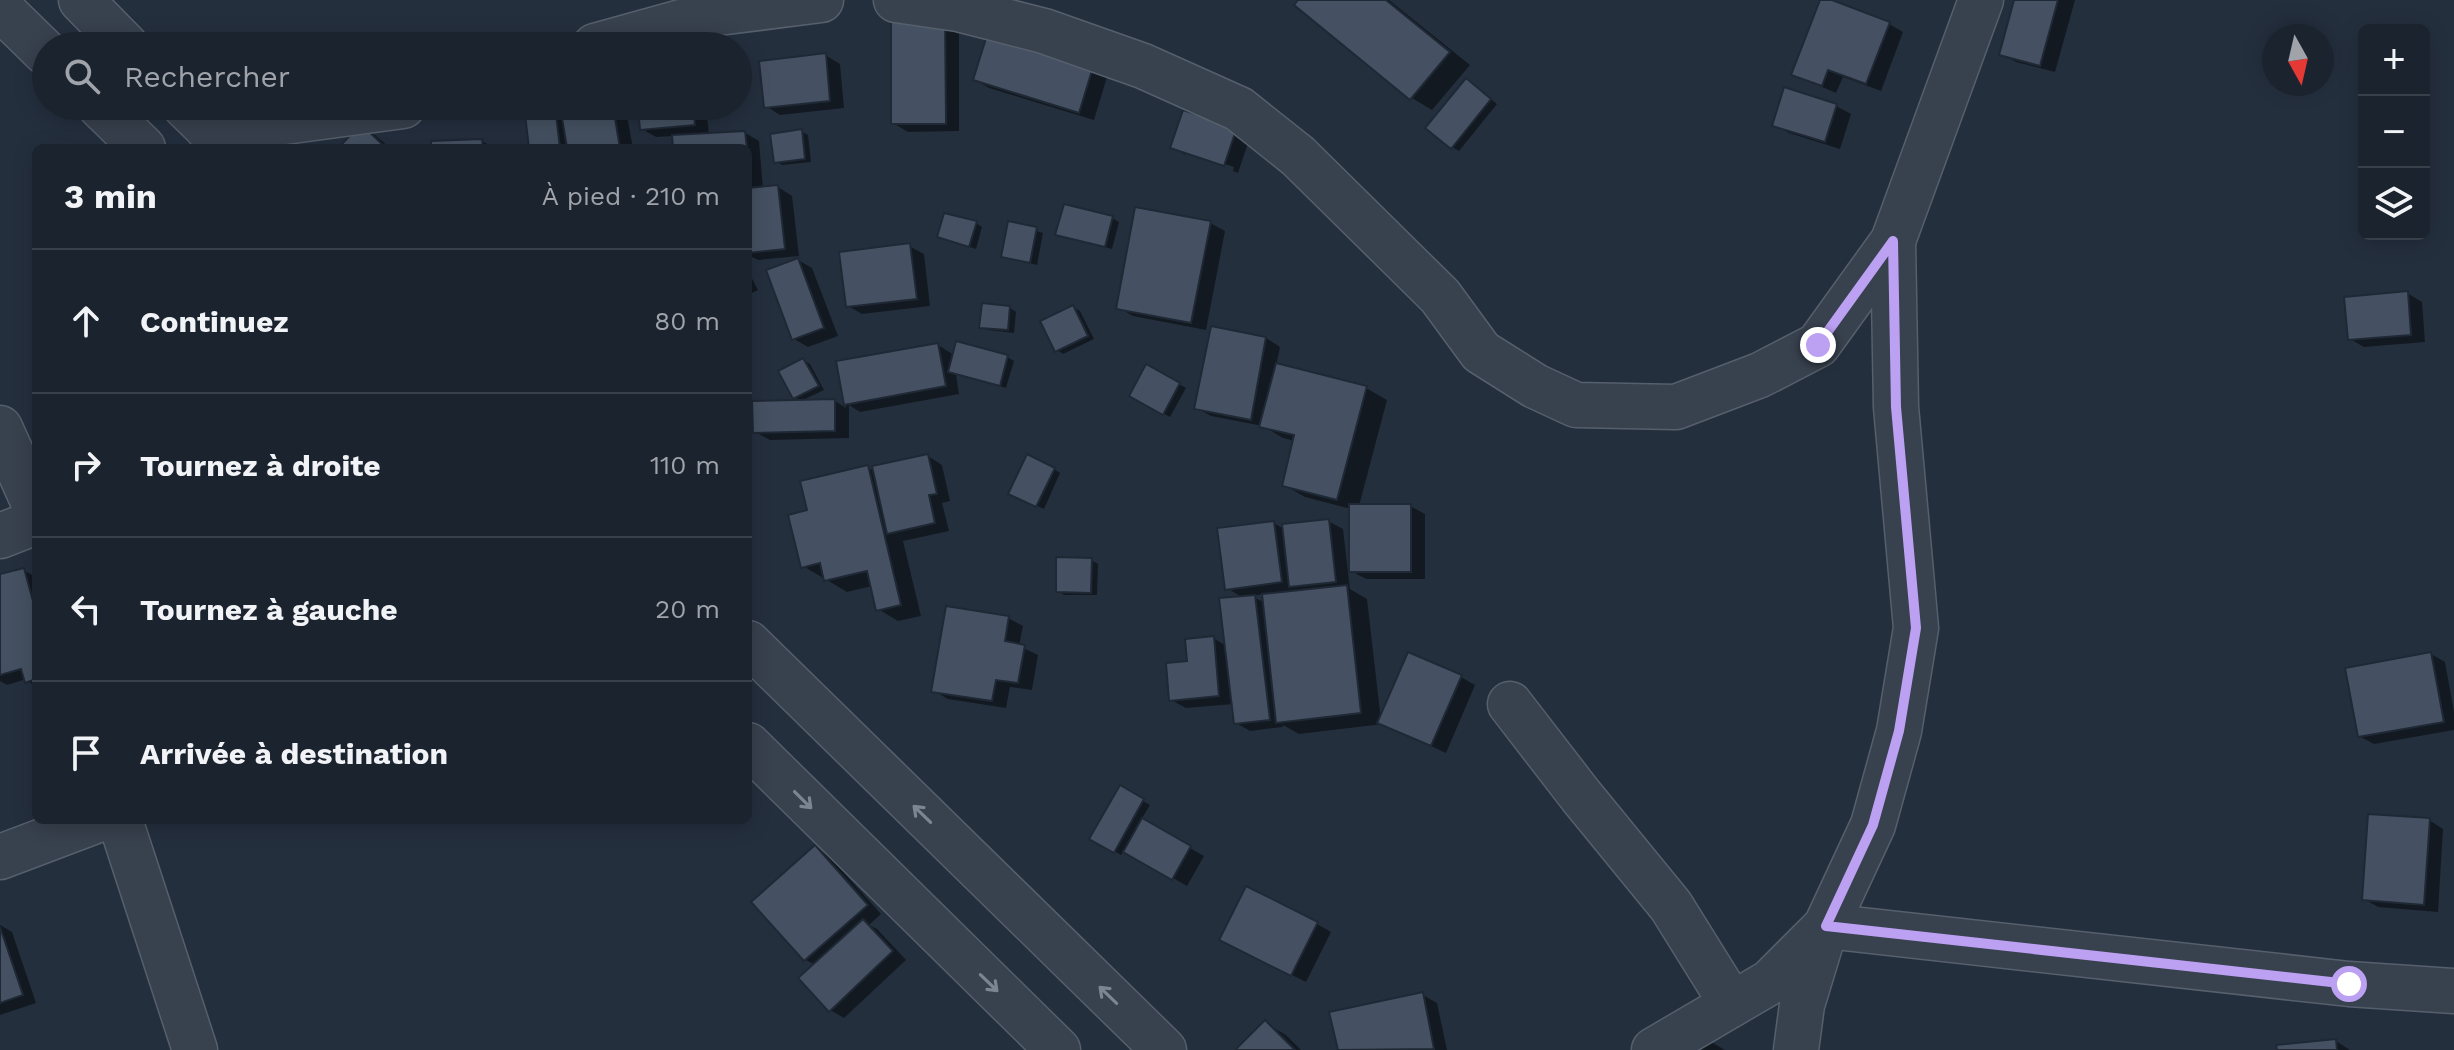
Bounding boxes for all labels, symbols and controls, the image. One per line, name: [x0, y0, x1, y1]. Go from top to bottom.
north arrow: [2262, 24, 2334, 96]
map controls: [2358, 24, 2430, 240]
button: +: [2358, 24, 2430, 96]
search box: [32, 32, 752, 120]
icon: search: [60, 54, 104, 98]
text: Rechercher: [124, 59, 290, 94]
button: −: [2358, 96, 2430, 168]
button: layers: [2358, 168, 2430, 240]
text: 3 min: [64, 176, 157, 216]
text: À pied · 210 m: [542, 181, 720, 211]
icon: ahead: [64, 299, 108, 343]
text: Continuez: [140, 304, 289, 339]
text: 80 m: [654, 306, 720, 336]
route end: [1800, 327, 1836, 363]
icon: right: [64, 443, 108, 487]
text: Tournez à droite: [140, 448, 381, 483]
text: 110 m: [650, 450, 720, 480]
icon: left: [64, 587, 108, 631]
text: Tournez à gauche: [140, 592, 398, 627]
text: 20 m: [655, 594, 720, 624]
icon: arrive: [64, 731, 108, 775]
text: Arrivée à destination: [140, 736, 448, 771]
one-way arrow: [793, 790, 812, 809]
one-way arrow: [912, 804, 932, 823]
route start: [2331, 966, 2367, 1002]
one-way arrow: [978, 973, 998, 991]
one-way arrow: [1098, 986, 1118, 1005]

